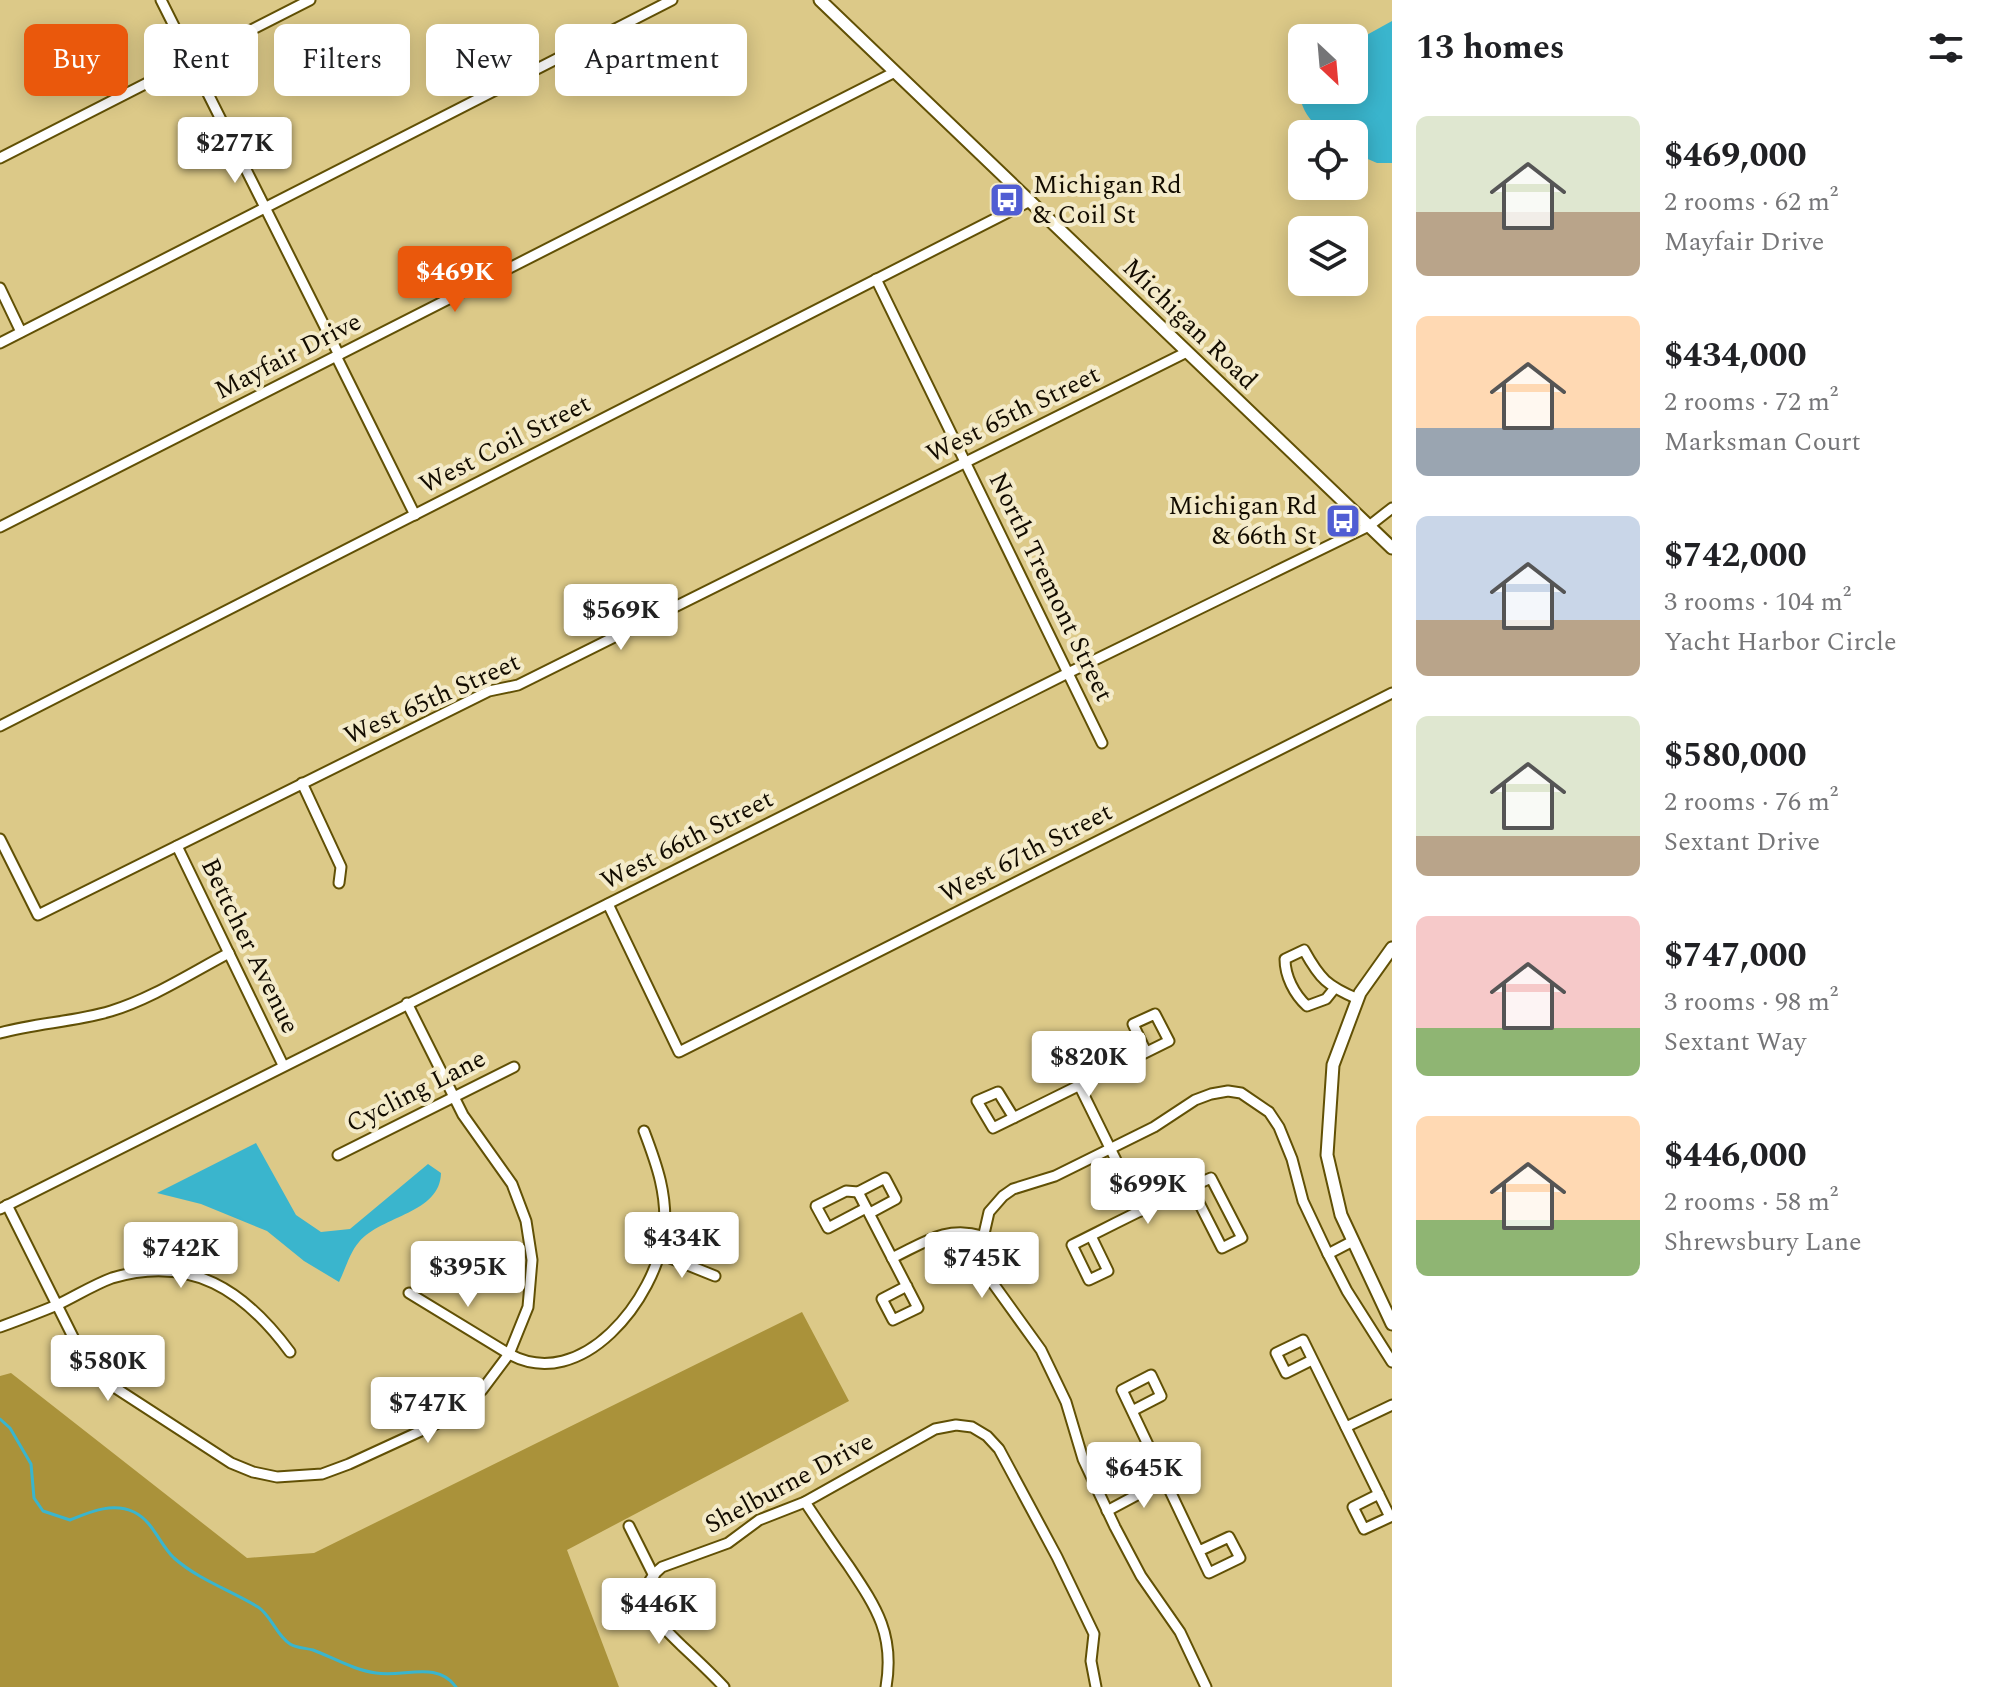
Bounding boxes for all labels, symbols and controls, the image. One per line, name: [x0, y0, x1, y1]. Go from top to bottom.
text: 13 homes: [1416, 22, 1565, 74]
chip: Buy: [24, 24, 128, 96]
chip: Rent: [144, 24, 258, 96]
chip: Filters: [274, 24, 410, 96]
chip: New: [426, 24, 539, 96]
chip: Apartment: [555, 24, 747, 96]
north arrow: [1288, 24, 1368, 104]
map controls: [1288, 24, 1368, 296]
icon: filters: [1924, 26, 1968, 70]
pin: $277K: [179, 117, 291, 185]
button: locate: [1288, 120, 1368, 200]
text: $277K: [196, 123, 274, 163]
text: $469,000: [1664, 130, 1807, 182]
icon: home: [1480, 148, 1576, 244]
place label: Michigan Rd & Coil St: [1033, 165, 1182, 235]
bus stop icon: Michigan Rd & Coil St: [988, 181, 1026, 219]
text: 2 rooms · 62 m²: [1664, 182, 1838, 222]
button: layers: [1288, 216, 1368, 296]
text: Mayfair Drive: [1664, 222, 1824, 262]
pin: $469K: [399, 246, 511, 314]
street label: Michigan Road: [1113, 249, 1267, 399]
text: $469K: [416, 252, 494, 292]
street label: Mayfair Drive: [208, 302, 368, 410]
text: $434,000: [1664, 330, 1807, 382]
icon: home: [1480, 348, 1576, 444]
street label: West 65th Street: [919, 355, 1107, 473]
text: 2 rooms · 72 m²: [1664, 382, 1838, 422]
street label: West Coil Street: [412, 384, 598, 504]
text: Marksman Court: [1664, 422, 1861, 462]
street label: North Tremont Street: [978, 465, 1124, 709]
place label: Michigan Rd & 66th St: [1168, 486, 1317, 556]
bus stop icon: Michigan Rd & 66th St: [1324, 502, 1362, 540]
text: $742,000: [1664, 530, 1807, 582]
icon: home: [1480, 548, 1576, 644]
text: 3 rooms · 104 m²: [1664, 582, 1851, 622]
pin: $569K: [565, 584, 677, 652]
text: $569K: [582, 590, 660, 630]
text: Yacht Harbor Circle: [1664, 622, 1897, 662]
street label: West 65th Street: [337, 642, 527, 756]
text: $580,000: [1664, 730, 1807, 782]
icon: home: [1480, 748, 1576, 844]
street label: West 66th Street: [594, 779, 780, 901]
text: 2 rooms · 76 m²: [1664, 782, 1838, 822]
street label: West 67th Street: [933, 792, 1119, 914]
text: Sextant Drive: [1664, 822, 1820, 862]
street label: Bettcher Avenue: [190, 851, 310, 1041]
text: $747,000: [1664, 930, 1807, 982]
icon: home: [1480, 948, 1576, 1044]
text: 3 rooms · 98 m²: [1664, 982, 1838, 1022]
text: Sextant Way: [1664, 1022, 1806, 1062]
pin: $820K: [1033, 1031, 1145, 1099]
text: $820K: [1050, 1037, 1128, 1077]
street label: Cycling Lane: [339, 1039, 493, 1143]
text: $446,000: [1664, 1130, 1807, 1182]
icon: home: [1480, 1148, 1576, 1244]
pin: $699K: [1092, 1158, 1204, 1226]
text: $699K: [1109, 1164, 1187, 1204]
text: 2 rooms · 58 m²: [1664, 1182, 1838, 1222]
pin: $434K: [626, 1212, 738, 1280]
text: $434K: [643, 1218, 721, 1258]
pin: $742K: [125, 1222, 237, 1290]
text: Shrewsbury Lane: [1664, 1222, 1862, 1262]
text: $742K: [142, 1228, 220, 1268]
pin: $745K: [926, 1232, 1038, 1300]
text: $745K: [943, 1238, 1021, 1278]
pin: $395K: [412, 1241, 524, 1309]
text: $395K: [429, 1247, 507, 1287]
pin: $580K: [52, 1335, 164, 1403]
text: $580K: [69, 1341, 147, 1381]
pin: $747K: [372, 1377, 484, 1445]
text: $747K: [389, 1383, 467, 1423]
street label: Shelburne Drive: [697, 1422, 881, 1544]
pin: $645K: [1088, 1442, 1200, 1510]
text: $645K: [1105, 1448, 1183, 1488]
pin: $446K: [603, 1578, 715, 1646]
text: $446K: [620, 1584, 698, 1624]

